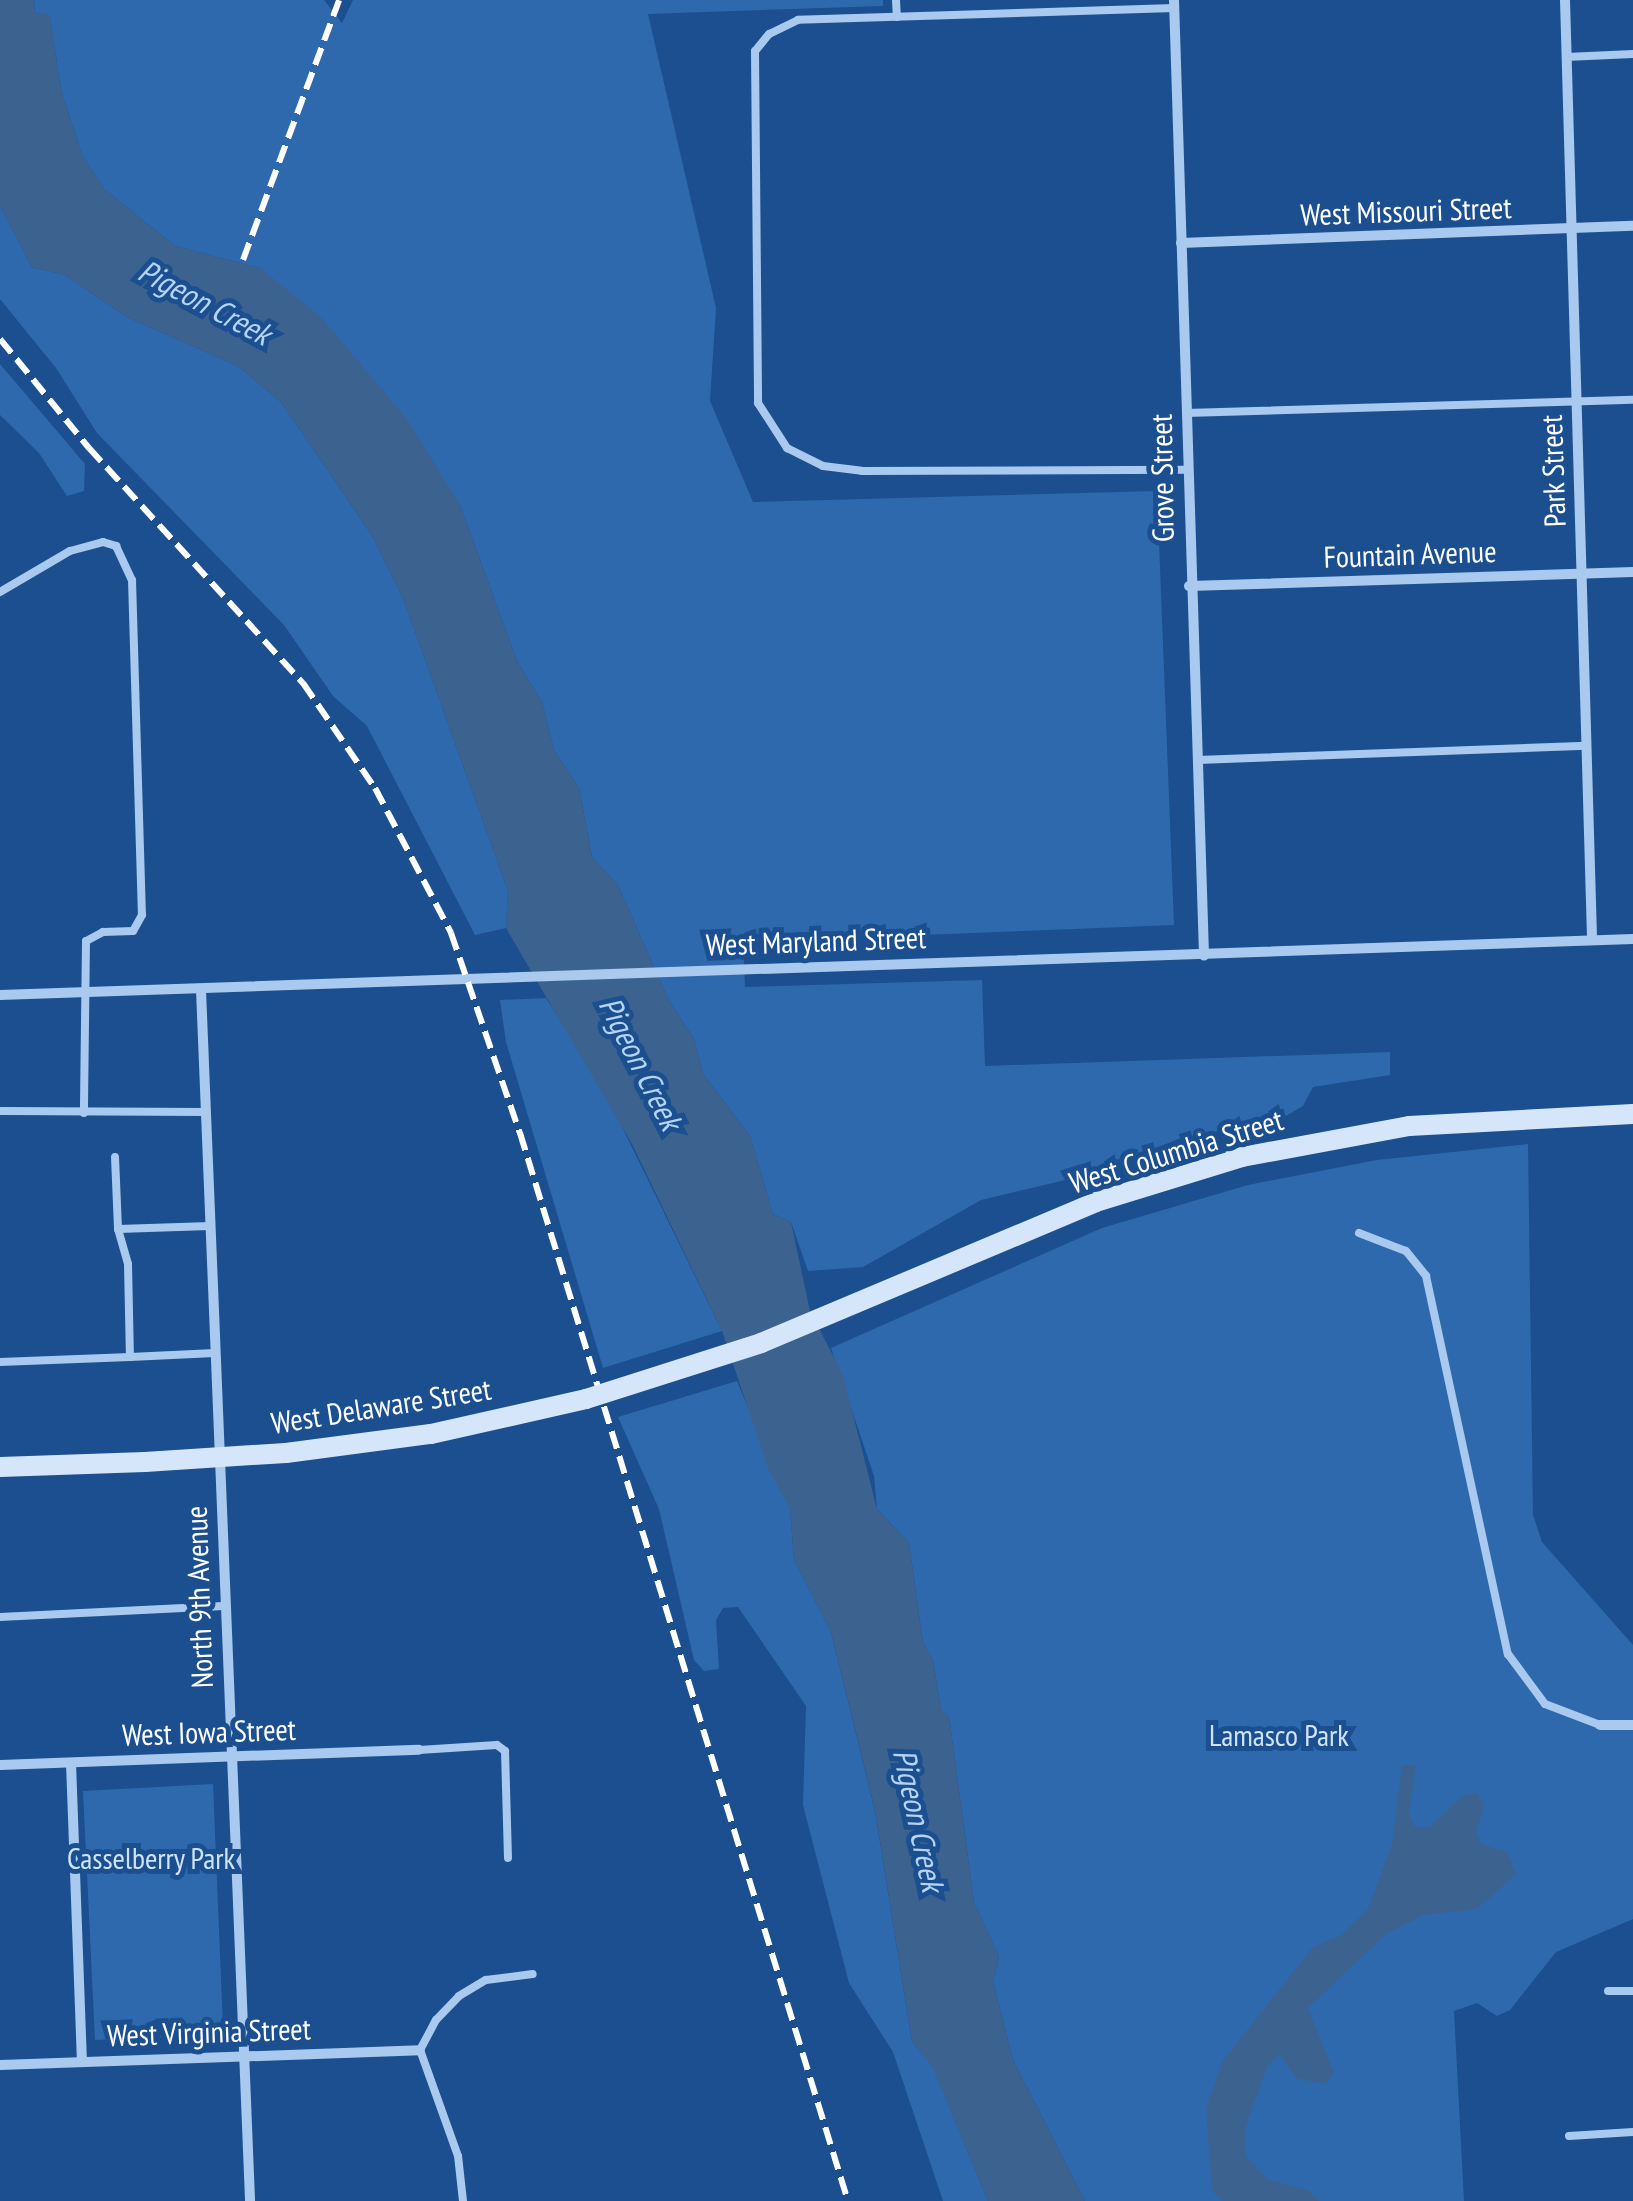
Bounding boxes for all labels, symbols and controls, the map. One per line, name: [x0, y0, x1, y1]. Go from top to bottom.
street label: West Missouri Street: [1300, 189, 1512, 233]
water label: Pigeon Creek: [132, 251, 278, 353]
street label: Grove Street: [1143, 414, 1181, 542]
street label: Park Street: [1533, 414, 1573, 528]
street label: Fountain Avenue: [1323, 533, 1497, 575]
street label: West Maryland Street: [705, 919, 927, 963]
water label: Pigeon Creek: [591, 990, 691, 1136]
street label: West Columbia Street: [1065, 1101, 1287, 1201]
street label: West Delaware Street: [268, 1371, 494, 1441]
street label: North 9th Avenue: [178, 1505, 220, 1689]
street label: West Iowa Street: [121, 1711, 297, 1753]
park label: Lamasco Park: [1209, 1717, 1349, 1753]
water label: Pigeon Creek: [885, 1745, 953, 1895]
park label: Casselberry Park: [66, 1840, 236, 1876]
street label: West Virginia Street: [106, 2010, 312, 2054]

